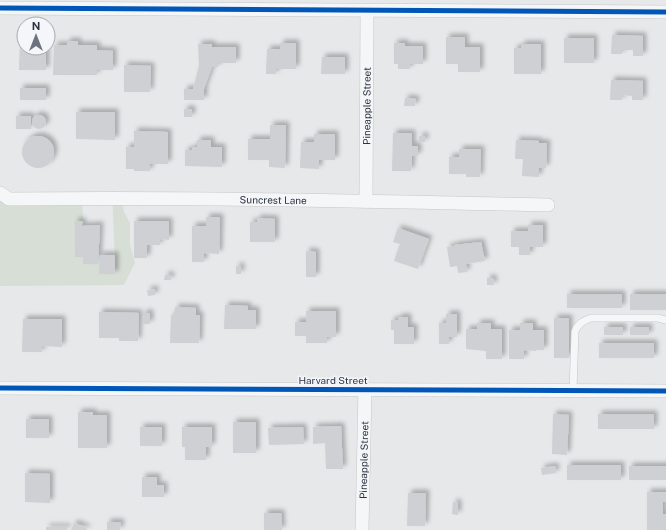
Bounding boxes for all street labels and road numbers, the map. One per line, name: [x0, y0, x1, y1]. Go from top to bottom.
street label: Pineapple Street: [360, 67, 373, 145]
street label: Suncrest Lane: [240, 193, 307, 206]
street label: Harvard Street: [298, 374, 368, 386]
street label: Pineapple Street: [357, 421, 370, 499]

